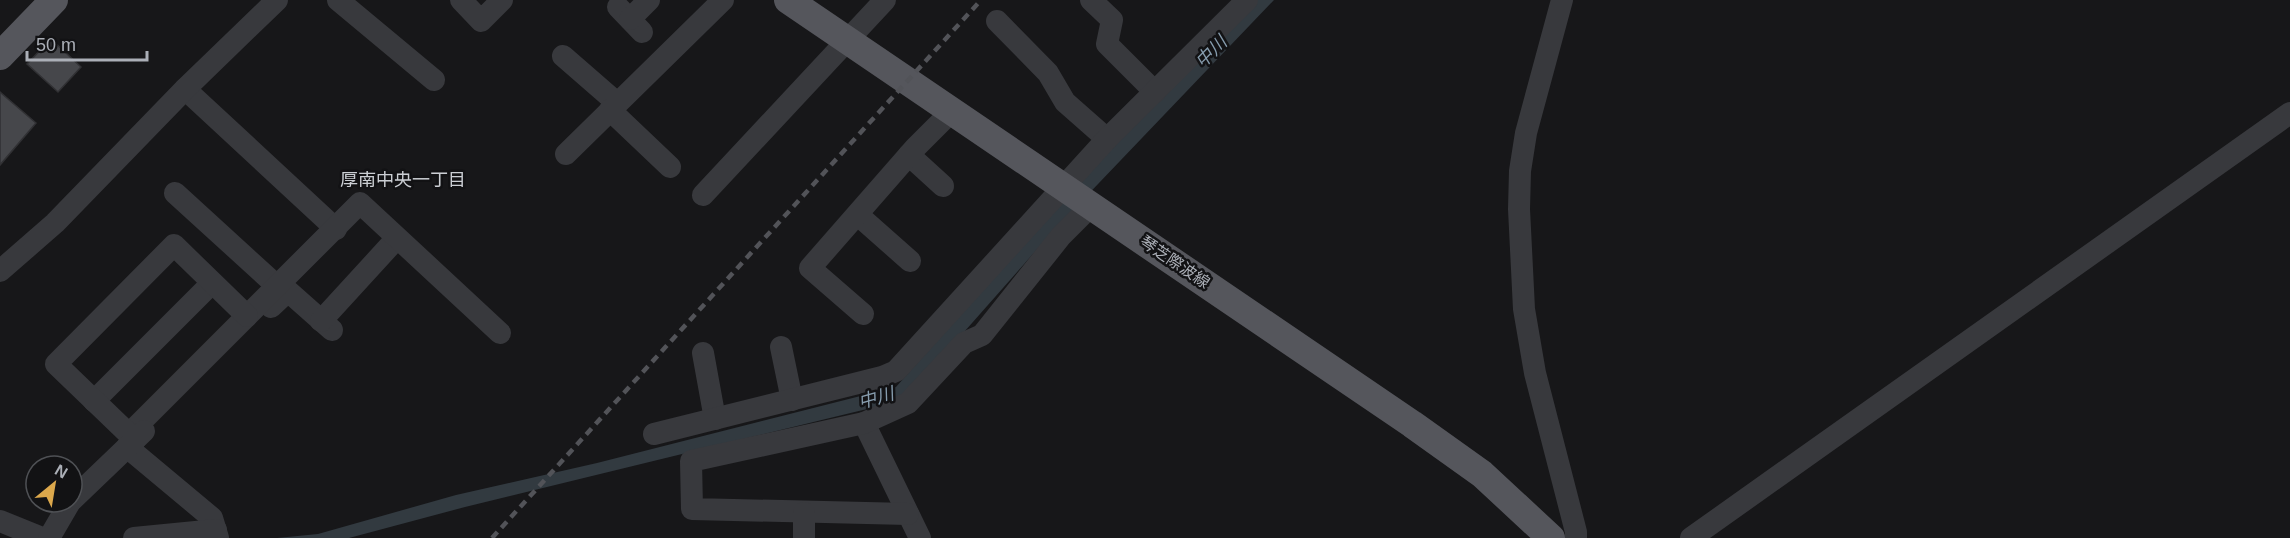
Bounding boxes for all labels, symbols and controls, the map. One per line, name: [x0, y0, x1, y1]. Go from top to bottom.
scale bar: [27, 24, 147, 62]
water label: 中川: [1191, 31, 1232, 72]
text: 50 m: [36, 35, 76, 55]
district label: 厚南中央一丁目: [340, 170, 466, 190]
street label: 琴芝際波線: [1137, 233, 1213, 291]
water label: 中川: [856, 383, 898, 413]
north arrow: [24, 454, 84, 514]
text: N: [52, 461, 71, 482]

